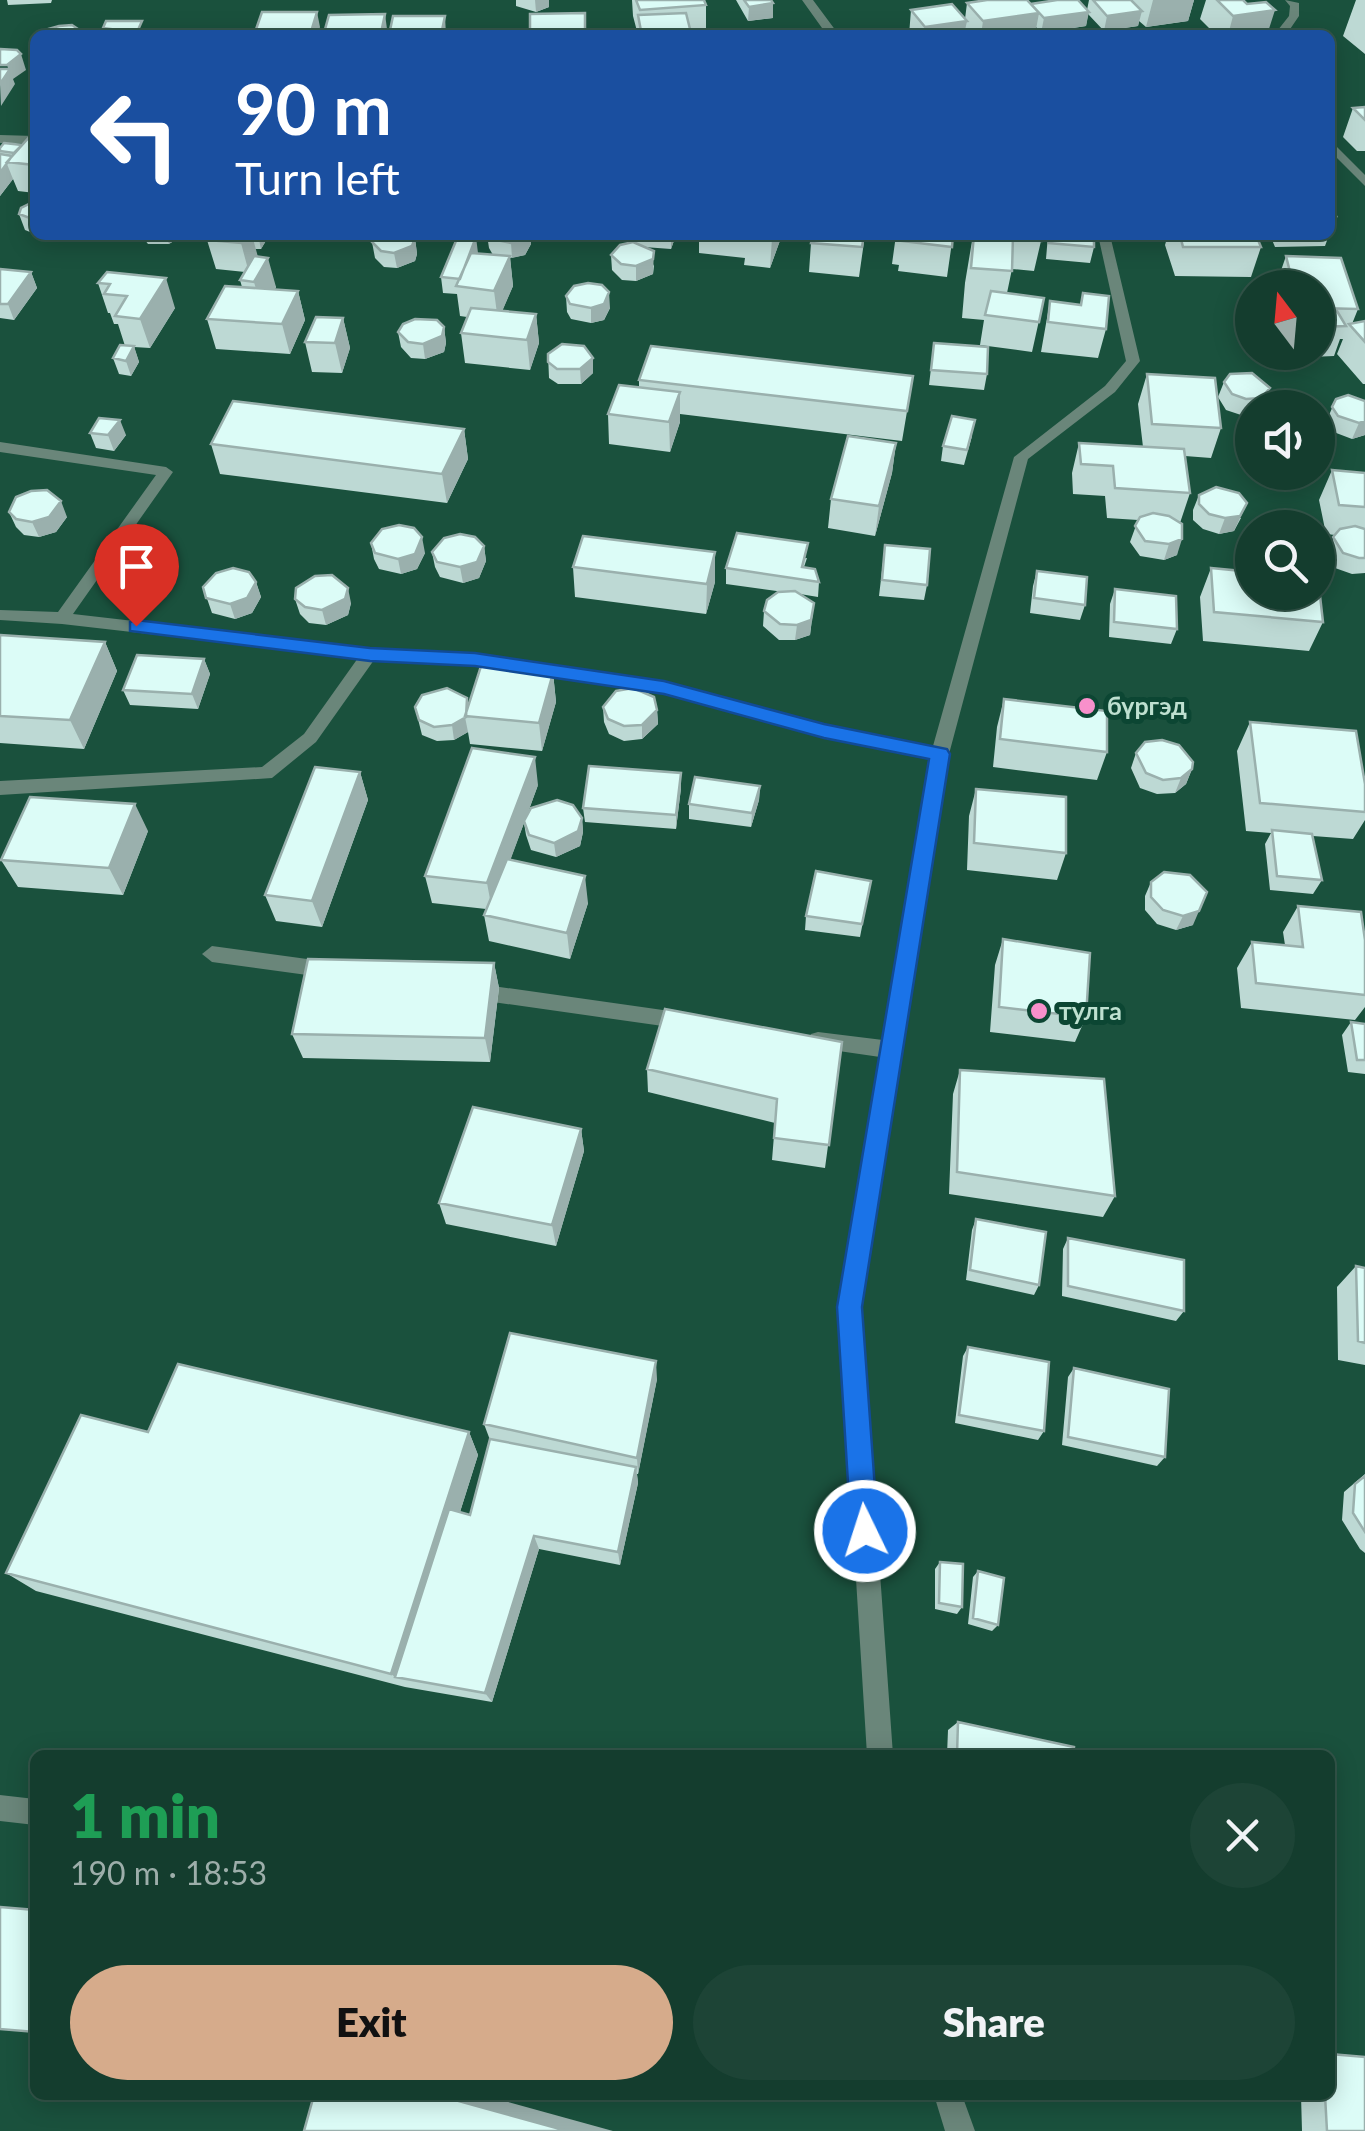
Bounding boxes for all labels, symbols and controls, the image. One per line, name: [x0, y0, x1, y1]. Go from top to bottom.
text: 90 m: [235, 66, 392, 150]
icon: left: [70, 70, 200, 200]
text: Turn left: [235, 151, 400, 205]
north arrow: [1235, 270, 1335, 370]
map controls: [1235, 270, 1335, 610]
button: sound: [1235, 390, 1335, 490]
button: search: [1235, 510, 1335, 610]
pin: [94, 524, 179, 627]
icon: arrive: [109, 539, 164, 594]
place label: бүргэд: [1107, 690, 1187, 720]
marker: бүргэд: [1076, 695, 1098, 717]
place label: тулга: [1059, 995, 1122, 1025]
marker: тулга: [1028, 1000, 1050, 1022]
position arrow: [813, 1479, 917, 1583]
text: 1 min: [70, 1779, 220, 1851]
button: close: [1190, 1783, 1295, 1888]
text: 190 m · 18:53: [70, 1853, 267, 1892]
button: Exit: [70, 1965, 673, 2080]
button: Share: [693, 1965, 1295, 2080]

